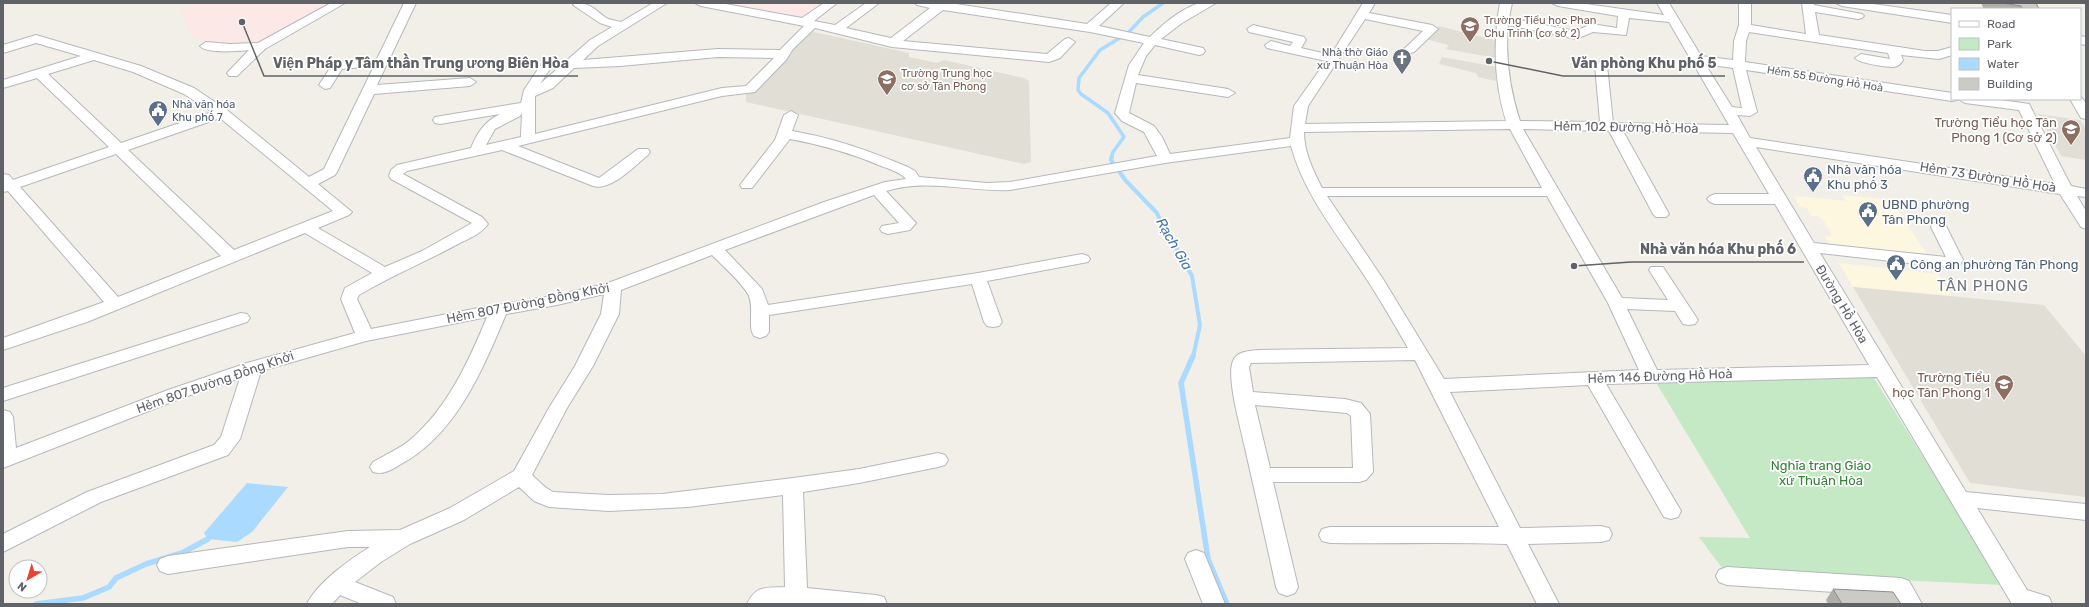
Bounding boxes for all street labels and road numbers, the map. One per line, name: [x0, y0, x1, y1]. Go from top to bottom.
street label: Hẻm 55 Đường Hồ Hoà: [1766, 62, 1884, 95]
street label: Hẻm 102 Đường Hồ Hoà: [1553, 117, 1699, 137]
street label: Hẻm 73 Đường Hồ Hoà: [1919, 158, 2057, 196]
street label: Đường Hồ Hòa: [1812, 262, 1872, 347]
street label: Hẻm 807 Đường Đồng Khởi: [445, 279, 611, 327]
street label: Hẻm 807 Đường Đồng Khởi: [134, 347, 296, 417]
street label: Hẻm 146 Đường Hồ Hoà: [1587, 365, 1733, 387]

